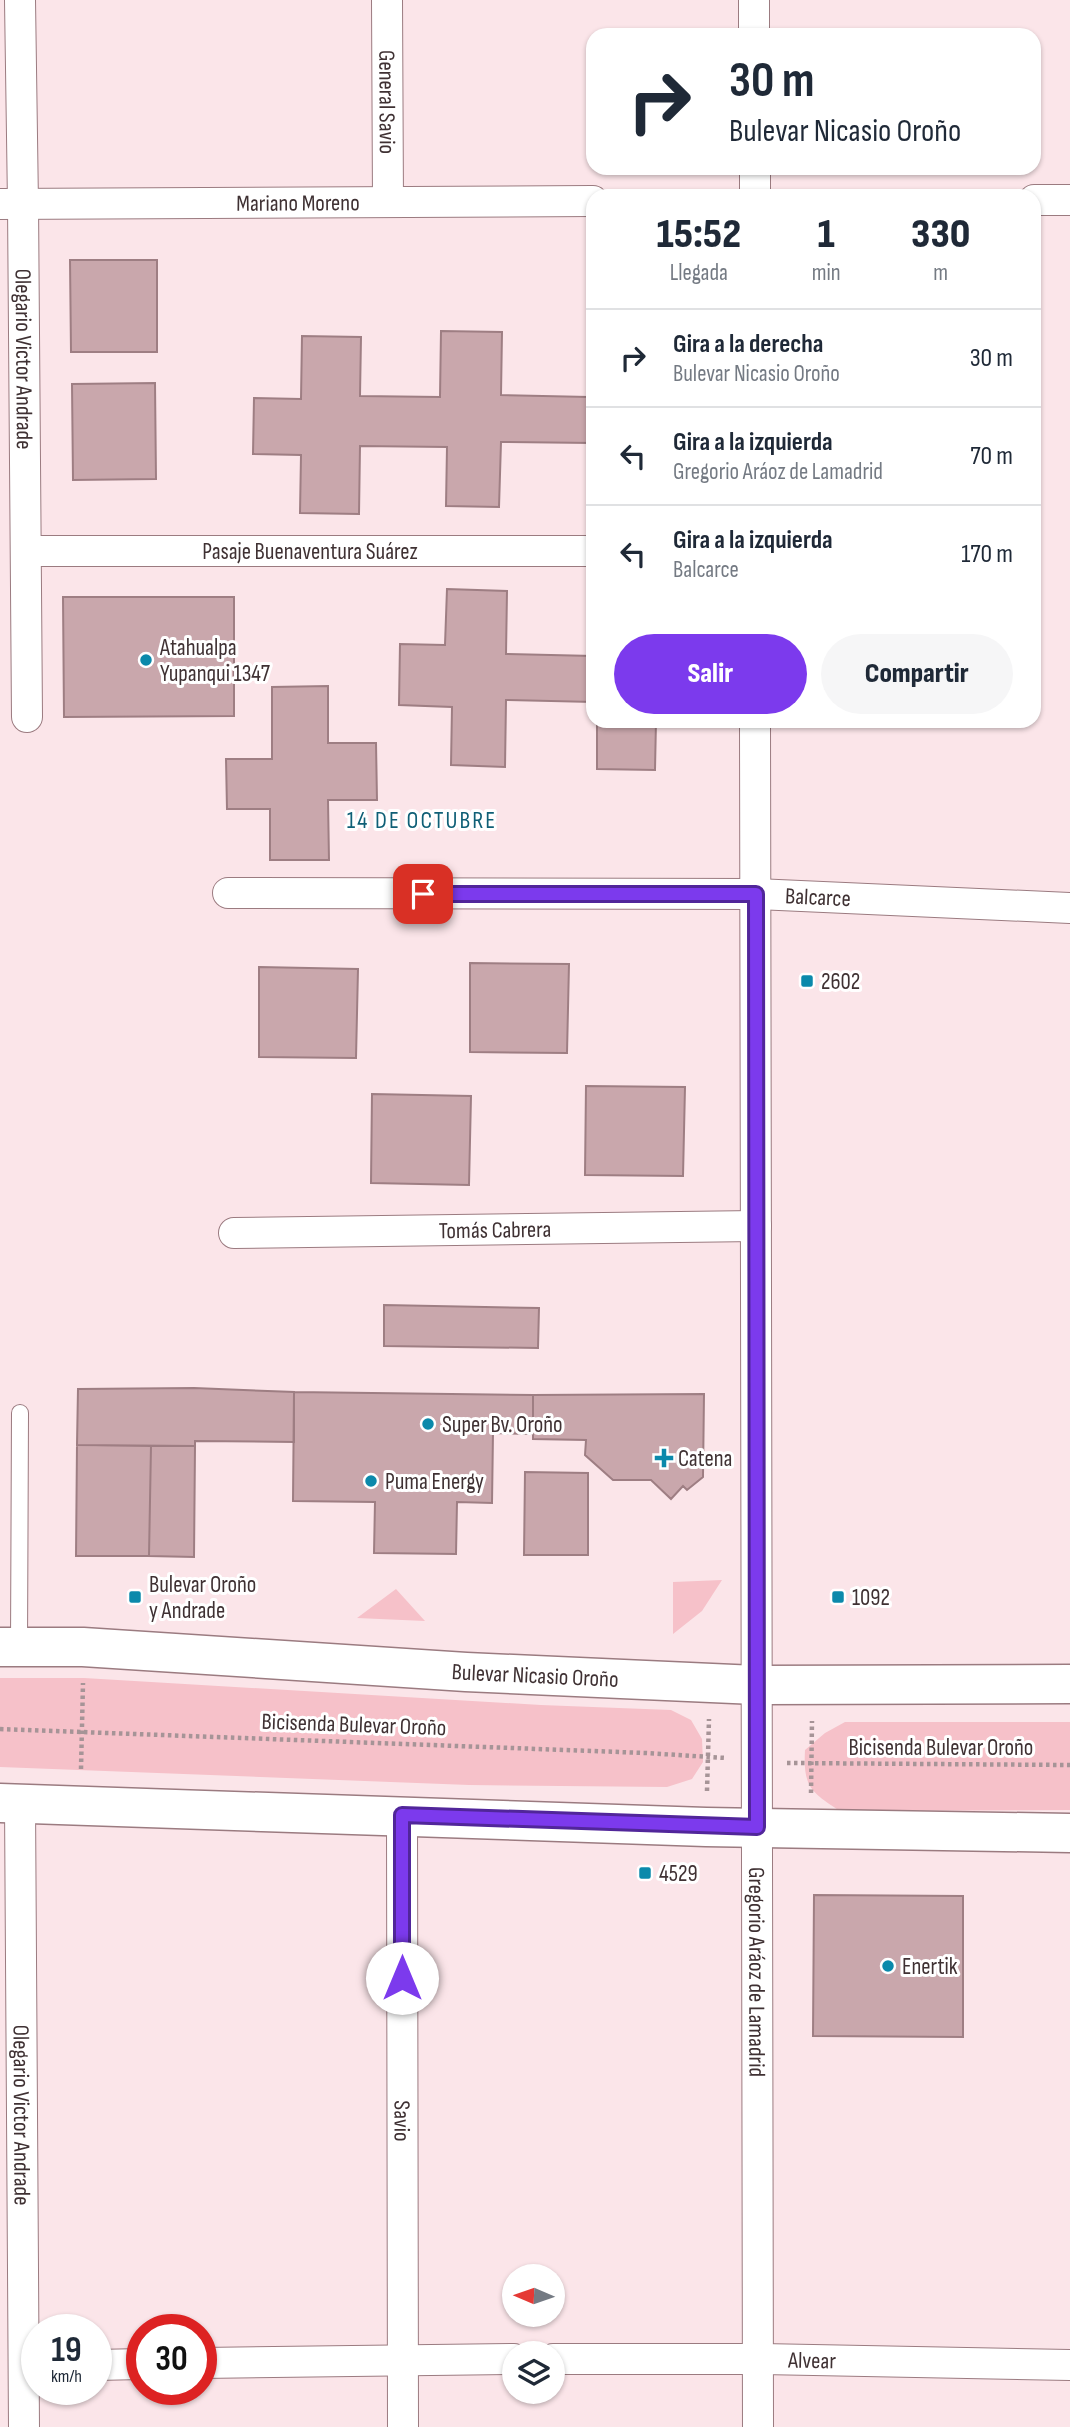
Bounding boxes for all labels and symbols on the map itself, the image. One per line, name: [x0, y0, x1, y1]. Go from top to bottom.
street label: General Savio: [372, 50, 401, 154]
street label: Mariano Moreno: [236, 189, 360, 218]
street label: Olegario Victor Andrade: [9, 268, 38, 449]
street label: Pasaje Buenaventura Suárez: [202, 538, 418, 566]
place label: Atahualpa Yupanqui 1347: [159, 634, 270, 688]
marker: Atahualpa Yupanqui 1347: [138, 652, 154, 668]
district label: 14 DE OCTUBRE: [347, 806, 497, 835]
pin: [393, 864, 453, 924]
street label: Balcarce: [784, 882, 851, 913]
place label: 2602: [821, 968, 860, 996]
marker: 2602: [799, 973, 815, 989]
street label: Tomás Cabrera: [438, 1216, 552, 1245]
place label: Super Bv. Oroño: [442, 1411, 563, 1439]
marker: Super Bv. Oroño: [420, 1416, 436, 1432]
place label: Catena: [678, 1445, 732, 1473]
marker: Catena: [656, 1450, 672, 1466]
place label: Puma Energy: [385, 1468, 484, 1496]
marker: Puma Energy: [363, 1473, 379, 1489]
place label: Bulevar Oroño y Andrade: [149, 1571, 256, 1625]
place label: 1092: [852, 1584, 890, 1612]
marker: Bulevar Oroño y Andrade: [127, 1589, 143, 1605]
marker: 1092: [830, 1589, 846, 1605]
street label: Bulevar Nicasio Oroño: [451, 1658, 619, 1694]
street label: Bicisenda Bulevar Oroño: [261, 1708, 447, 1742]
street label: Bicisenda Bulevar Oroño: [849, 1734, 1033, 1762]
place label: 4529: [659, 1860, 698, 1888]
marker: 4529: [637, 1865, 653, 1881]
street label: Gregorio Aráoz de Lamadrid: [742, 1867, 770, 2077]
position arrow: [365, 1941, 439, 2015]
place label: Enertik: [902, 1953, 958, 1981]
marker: Enertik: [880, 1958, 896, 1974]
street label: Olegario Victor Andrade: [6, 2025, 36, 2205]
street label: Savio: [387, 2100, 416, 2142]
north arrow: [502, 2264, 565, 2328]
speed limit sign: 30: [126, 2314, 217, 2405]
street label: Alvear: [787, 2347, 837, 2376]

